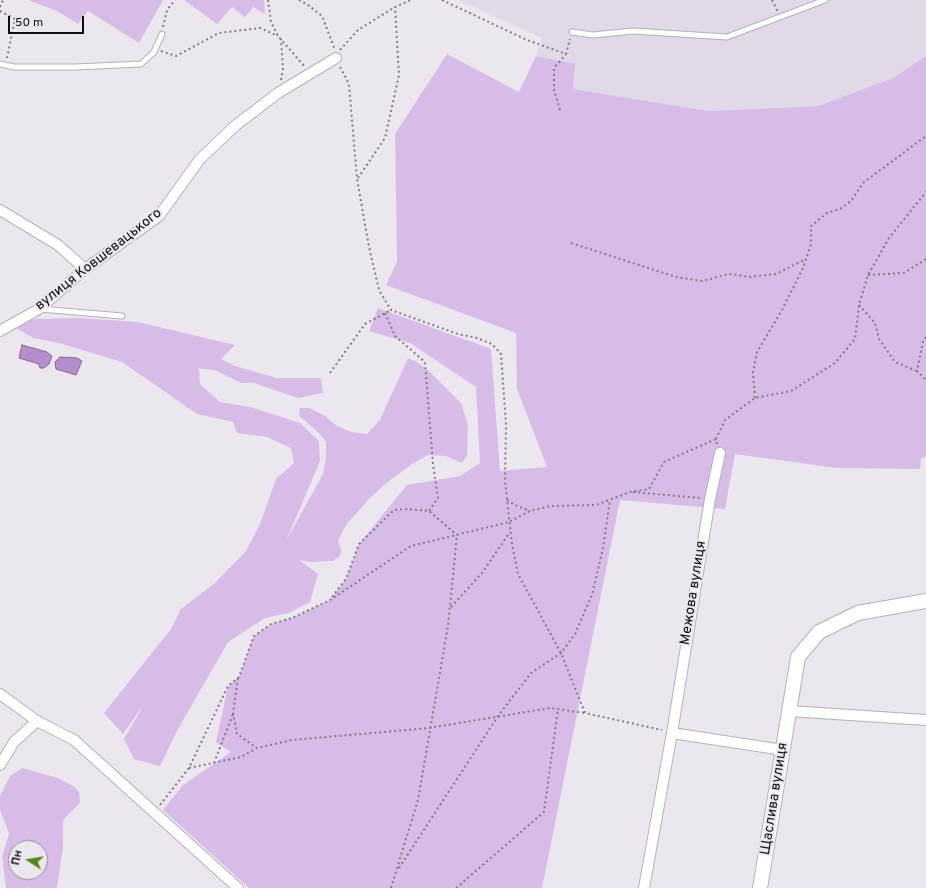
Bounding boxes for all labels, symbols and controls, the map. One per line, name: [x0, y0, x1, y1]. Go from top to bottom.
scale bar: [10, 8, 86, 34]
text: 50 m: [15, 15, 43, 31]
street label: вулиця Ковшевацького: [32, 205, 166, 315]
street label: Межова вулиця: [677, 540, 711, 646]
street label: Щаслива вулиця: [758, 742, 792, 856]
north arrow: [8, 840, 48, 880]
text: Пн: [9, 849, 26, 866]

